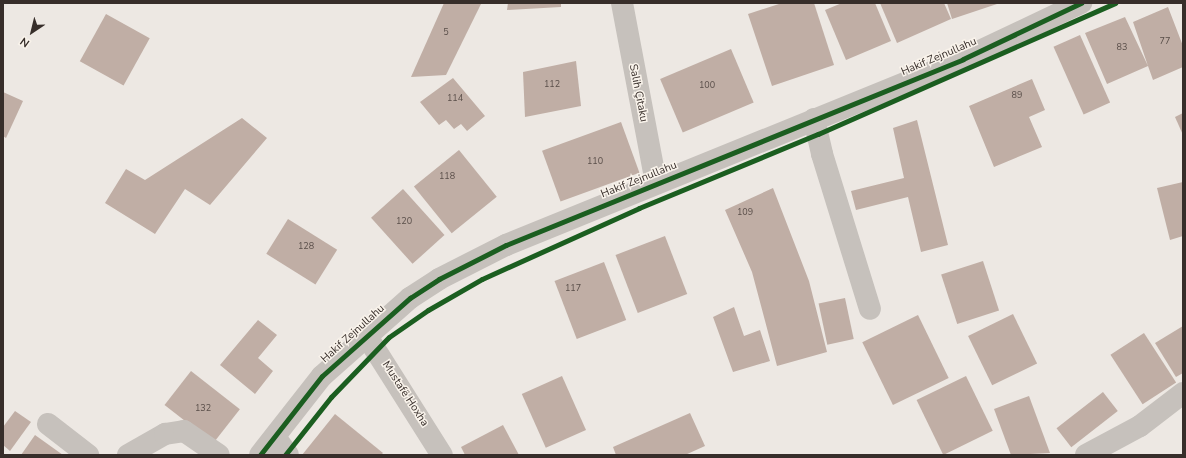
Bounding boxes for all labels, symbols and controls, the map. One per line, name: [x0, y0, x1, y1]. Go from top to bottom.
north arrow: [12, 12, 52, 52]
house number: 5: [443, 27, 449, 37]
text: N: [17, 34, 33, 51]
street label: Hakif Zejnullahu: [899, 35, 979, 79]
house number: 77: [1160, 36, 1170, 46]
house number: 83: [1117, 42, 1127, 52]
street label: Salih Çitaku: [626, 63, 650, 123]
house number: 112: [544, 79, 560, 89]
house number: 100: [699, 80, 715, 90]
house number: 89: [1012, 90, 1022, 100]
house number: 114: [447, 93, 463, 103]
house number: 110: [587, 156, 603, 166]
street label: Hakif Zejnullahu: [599, 159, 679, 201]
house number: 118: [439, 171, 455, 181]
house number: 109: [737, 207, 753, 217]
house number: 120: [396, 216, 412, 226]
house number: 128: [298, 241, 314, 251]
house number: 117: [565, 283, 581, 293]
street label: Hakif Zejnullahu: [319, 302, 387, 366]
street label: Mustafë Hoxha: [379, 359, 431, 429]
house number: 132: [195, 403, 211, 413]

